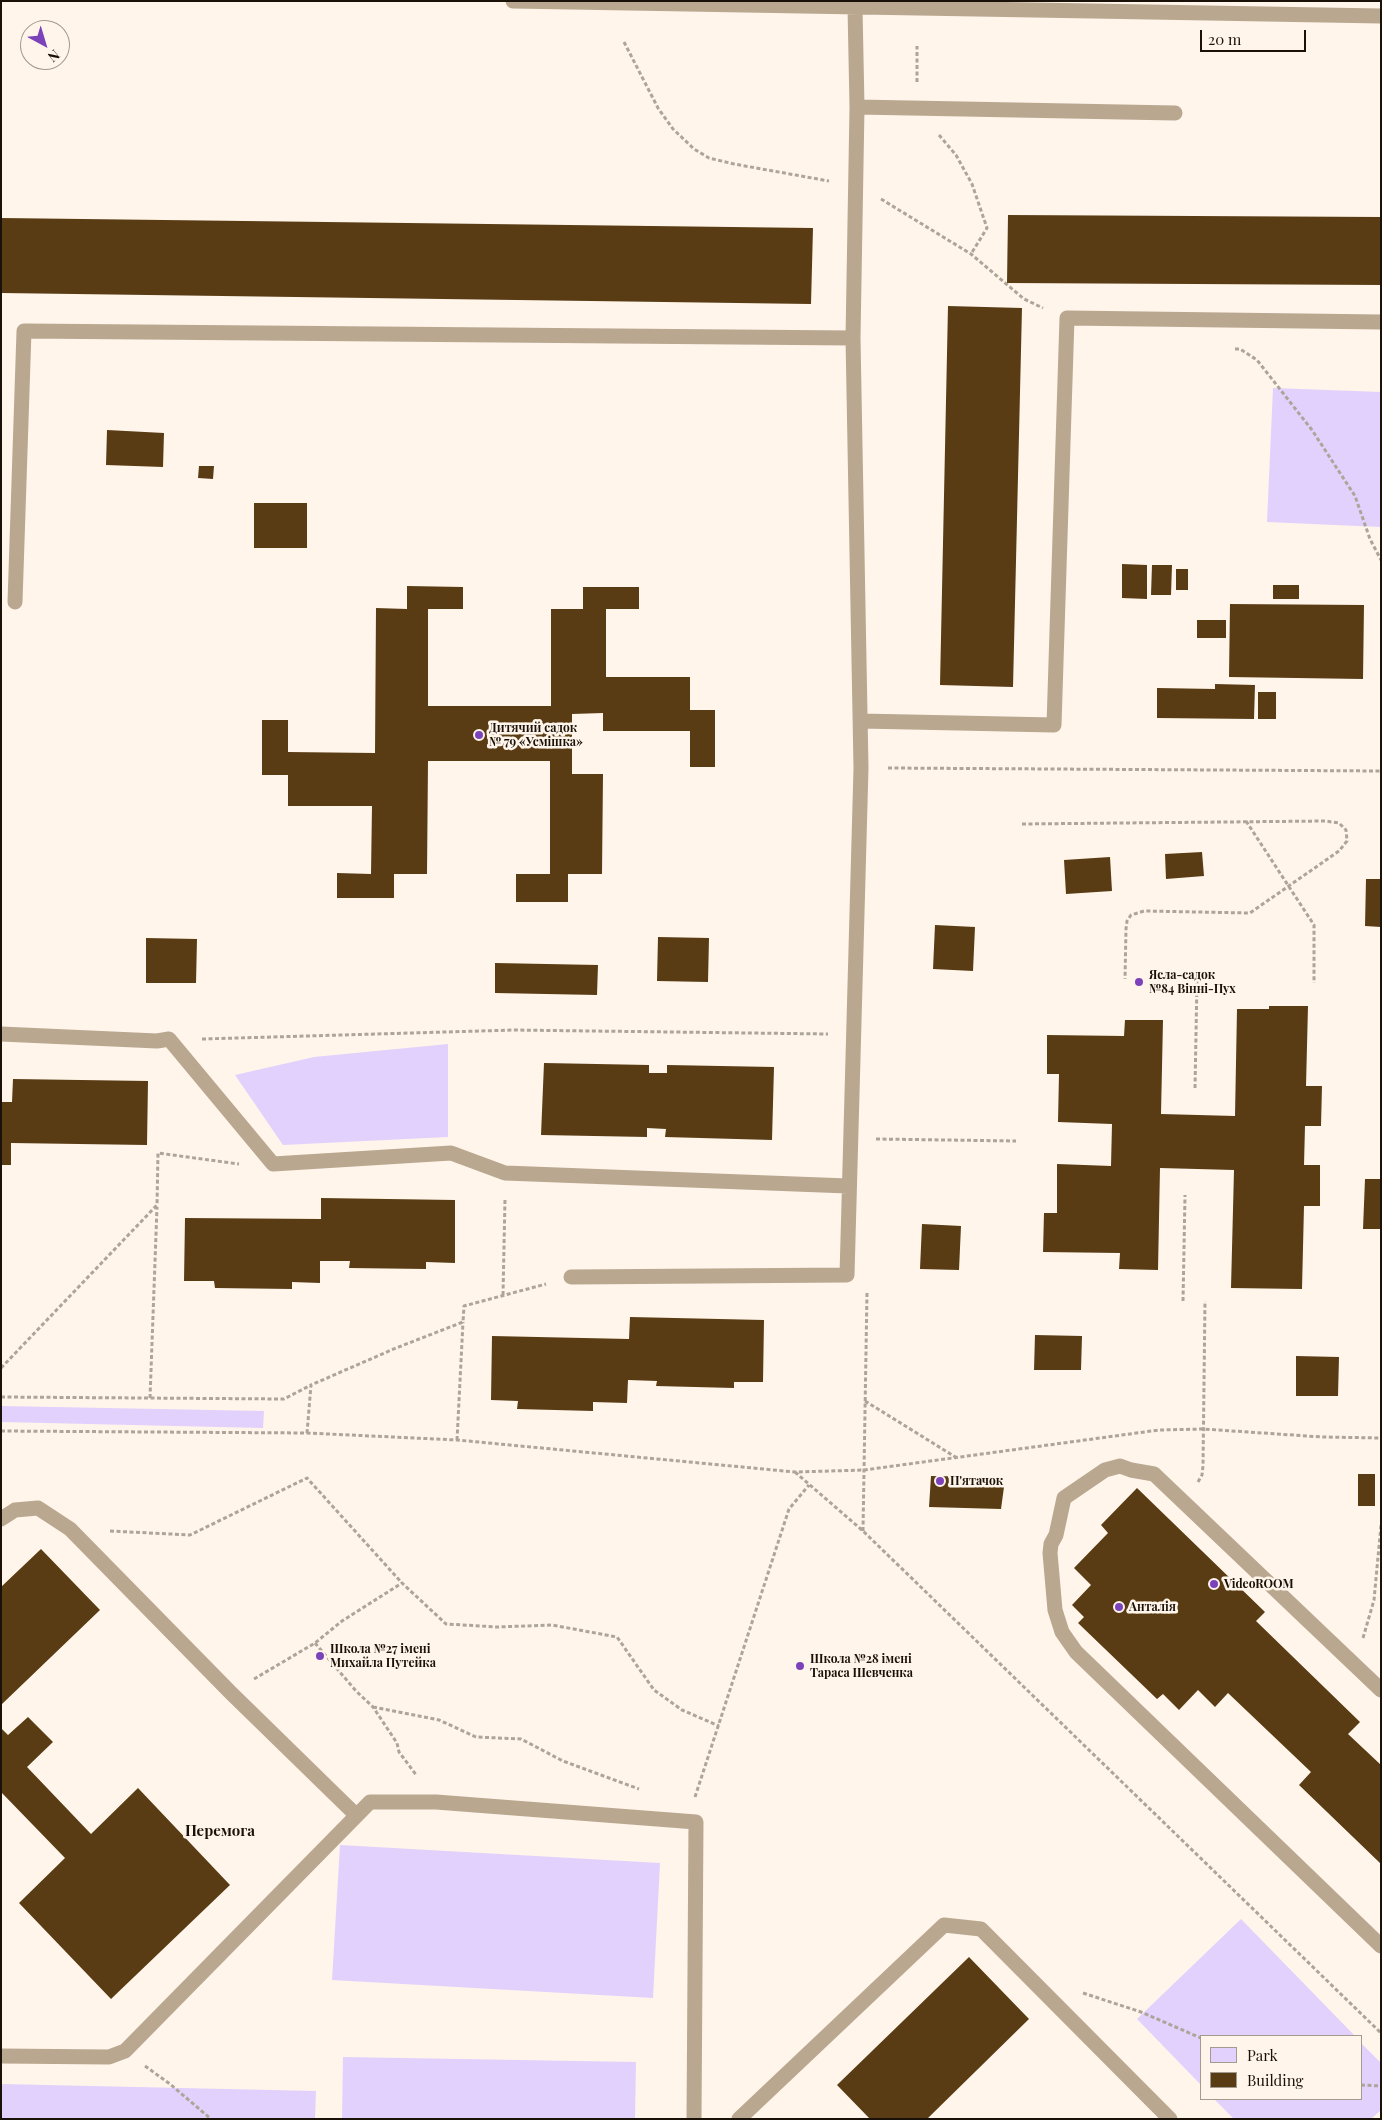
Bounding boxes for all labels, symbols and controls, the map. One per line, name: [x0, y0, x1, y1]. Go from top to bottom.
north arrow: [20, 20, 70, 70]
scale bar: [1202, 20, 1308, 52]
text: 20 m: [1208, 29, 1241, 49]
text: N: [44, 46, 64, 67]
place label: Дитячий садок № 79 «Усмішка»: [489, 721, 583, 749]
marker: Дитячий садок № 79 «Усмішка»: [473, 729, 485, 741]
place label: Ясла-садок №84 Вінні-Пух: [1149, 968, 1236, 996]
marker: Ясла-садок №84 Вінні-Пух: [1133, 976, 1145, 988]
place label: П'ятачок: [950, 1474, 1003, 1488]
marker: П'ятачок: [934, 1475, 946, 1487]
place label: VideoROOM: [1224, 1577, 1294, 1591]
marker: VideoROOM: [1208, 1578, 1220, 1590]
place label: Анталія: [1129, 1600, 1176, 1614]
marker: Анталія: [1113, 1601, 1125, 1613]
place label: Школа №27 імені Михайла Путейка: [330, 1642, 436, 1670]
marker: Школа №27 імені Михайла Путейка: [314, 1650, 326, 1662]
place label: Школа №28 імені Тараса Шевченка: [810, 1652, 913, 1680]
marker: Школа №28 імені Тараса Шевченка: [794, 1660, 806, 1672]
district label: Перемога: [185, 1822, 255, 1840]
legend: [1200, 2035, 1362, 2100]
text: Park: [1247, 2045, 1278, 2065]
text: Building: [1247, 2070, 1303, 2090]

